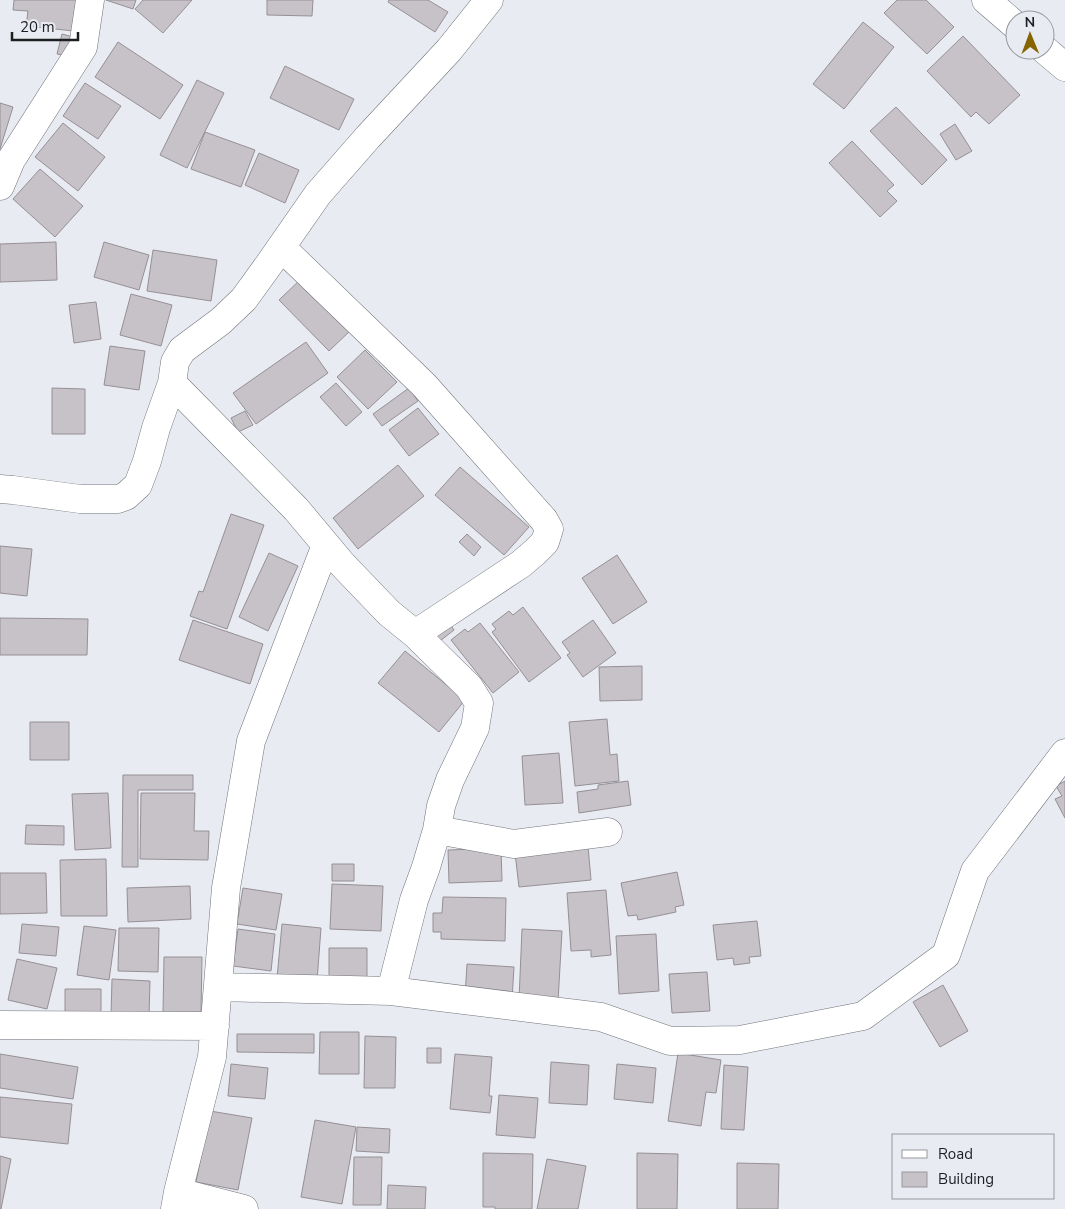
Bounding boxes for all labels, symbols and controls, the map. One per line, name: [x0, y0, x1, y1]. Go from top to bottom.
scale bar: [12, 10, 79, 42]
north arrow: [1005, 10, 1055, 60]
text: N: [1024, 13, 1035, 32]
text: 20 m: [20, 17, 55, 37]
legend: [892, 1134, 1055, 1199]
text: Road: [938, 1144, 973, 1164]
text: Building: [938, 1169, 994, 1189]

